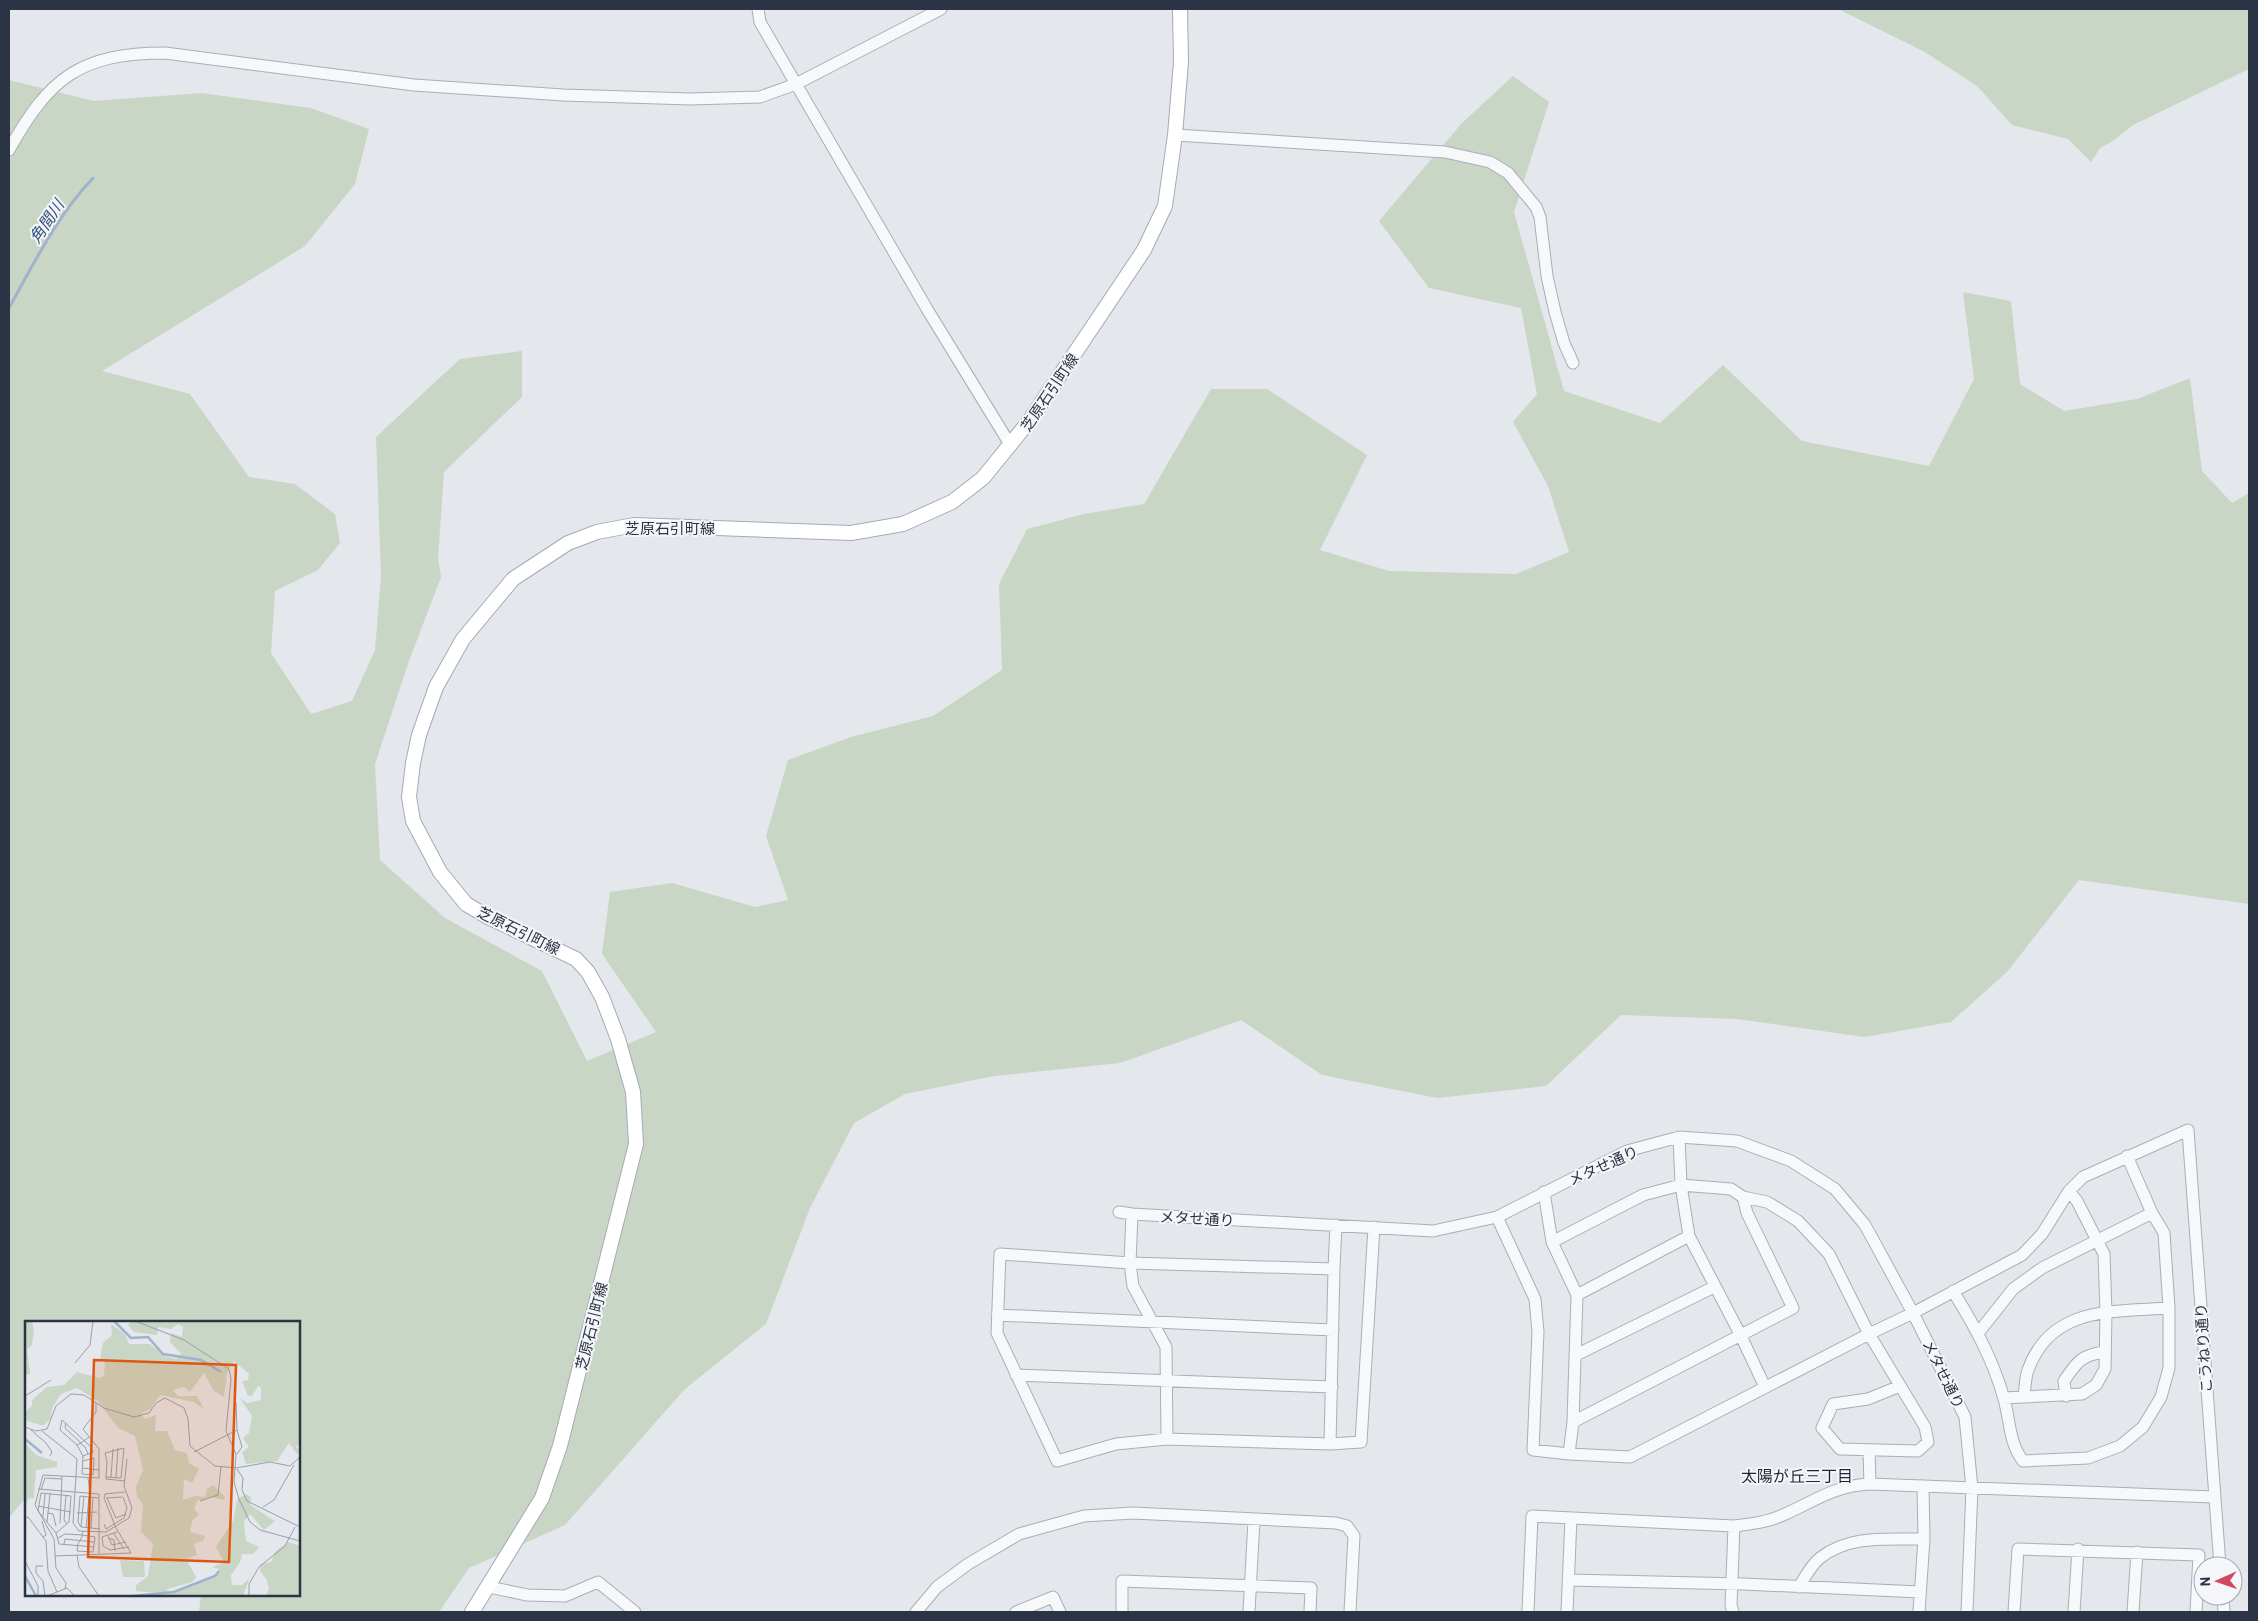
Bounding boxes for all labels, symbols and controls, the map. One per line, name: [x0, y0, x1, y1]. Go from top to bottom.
water label: 角間川: [25, 194, 68, 246]
street label: 芝原石引町線: [1016, 350, 1082, 434]
street label: 芝原石引町線: [625, 519, 715, 537]
street label: 芝原石引町線: [475, 902, 563, 958]
street label: メタせ通り: [1565, 1142, 1641, 1188]
street label: メタせ通り: [1159, 1207, 1235, 1229]
street label: 芝原石引町線: [571, 1280, 611, 1372]
street label: こうねり通り: [2191, 1302, 2215, 1394]
inset map: [25, 1321, 300, 1596]
street label: メタせ通り: [1919, 1336, 1969, 1412]
district label: 太陽が丘三丁目: [1741, 1466, 1853, 1485]
north arrow: [2193, 1556, 2243, 1606]
text: N: [2196, 1577, 2213, 1586]

